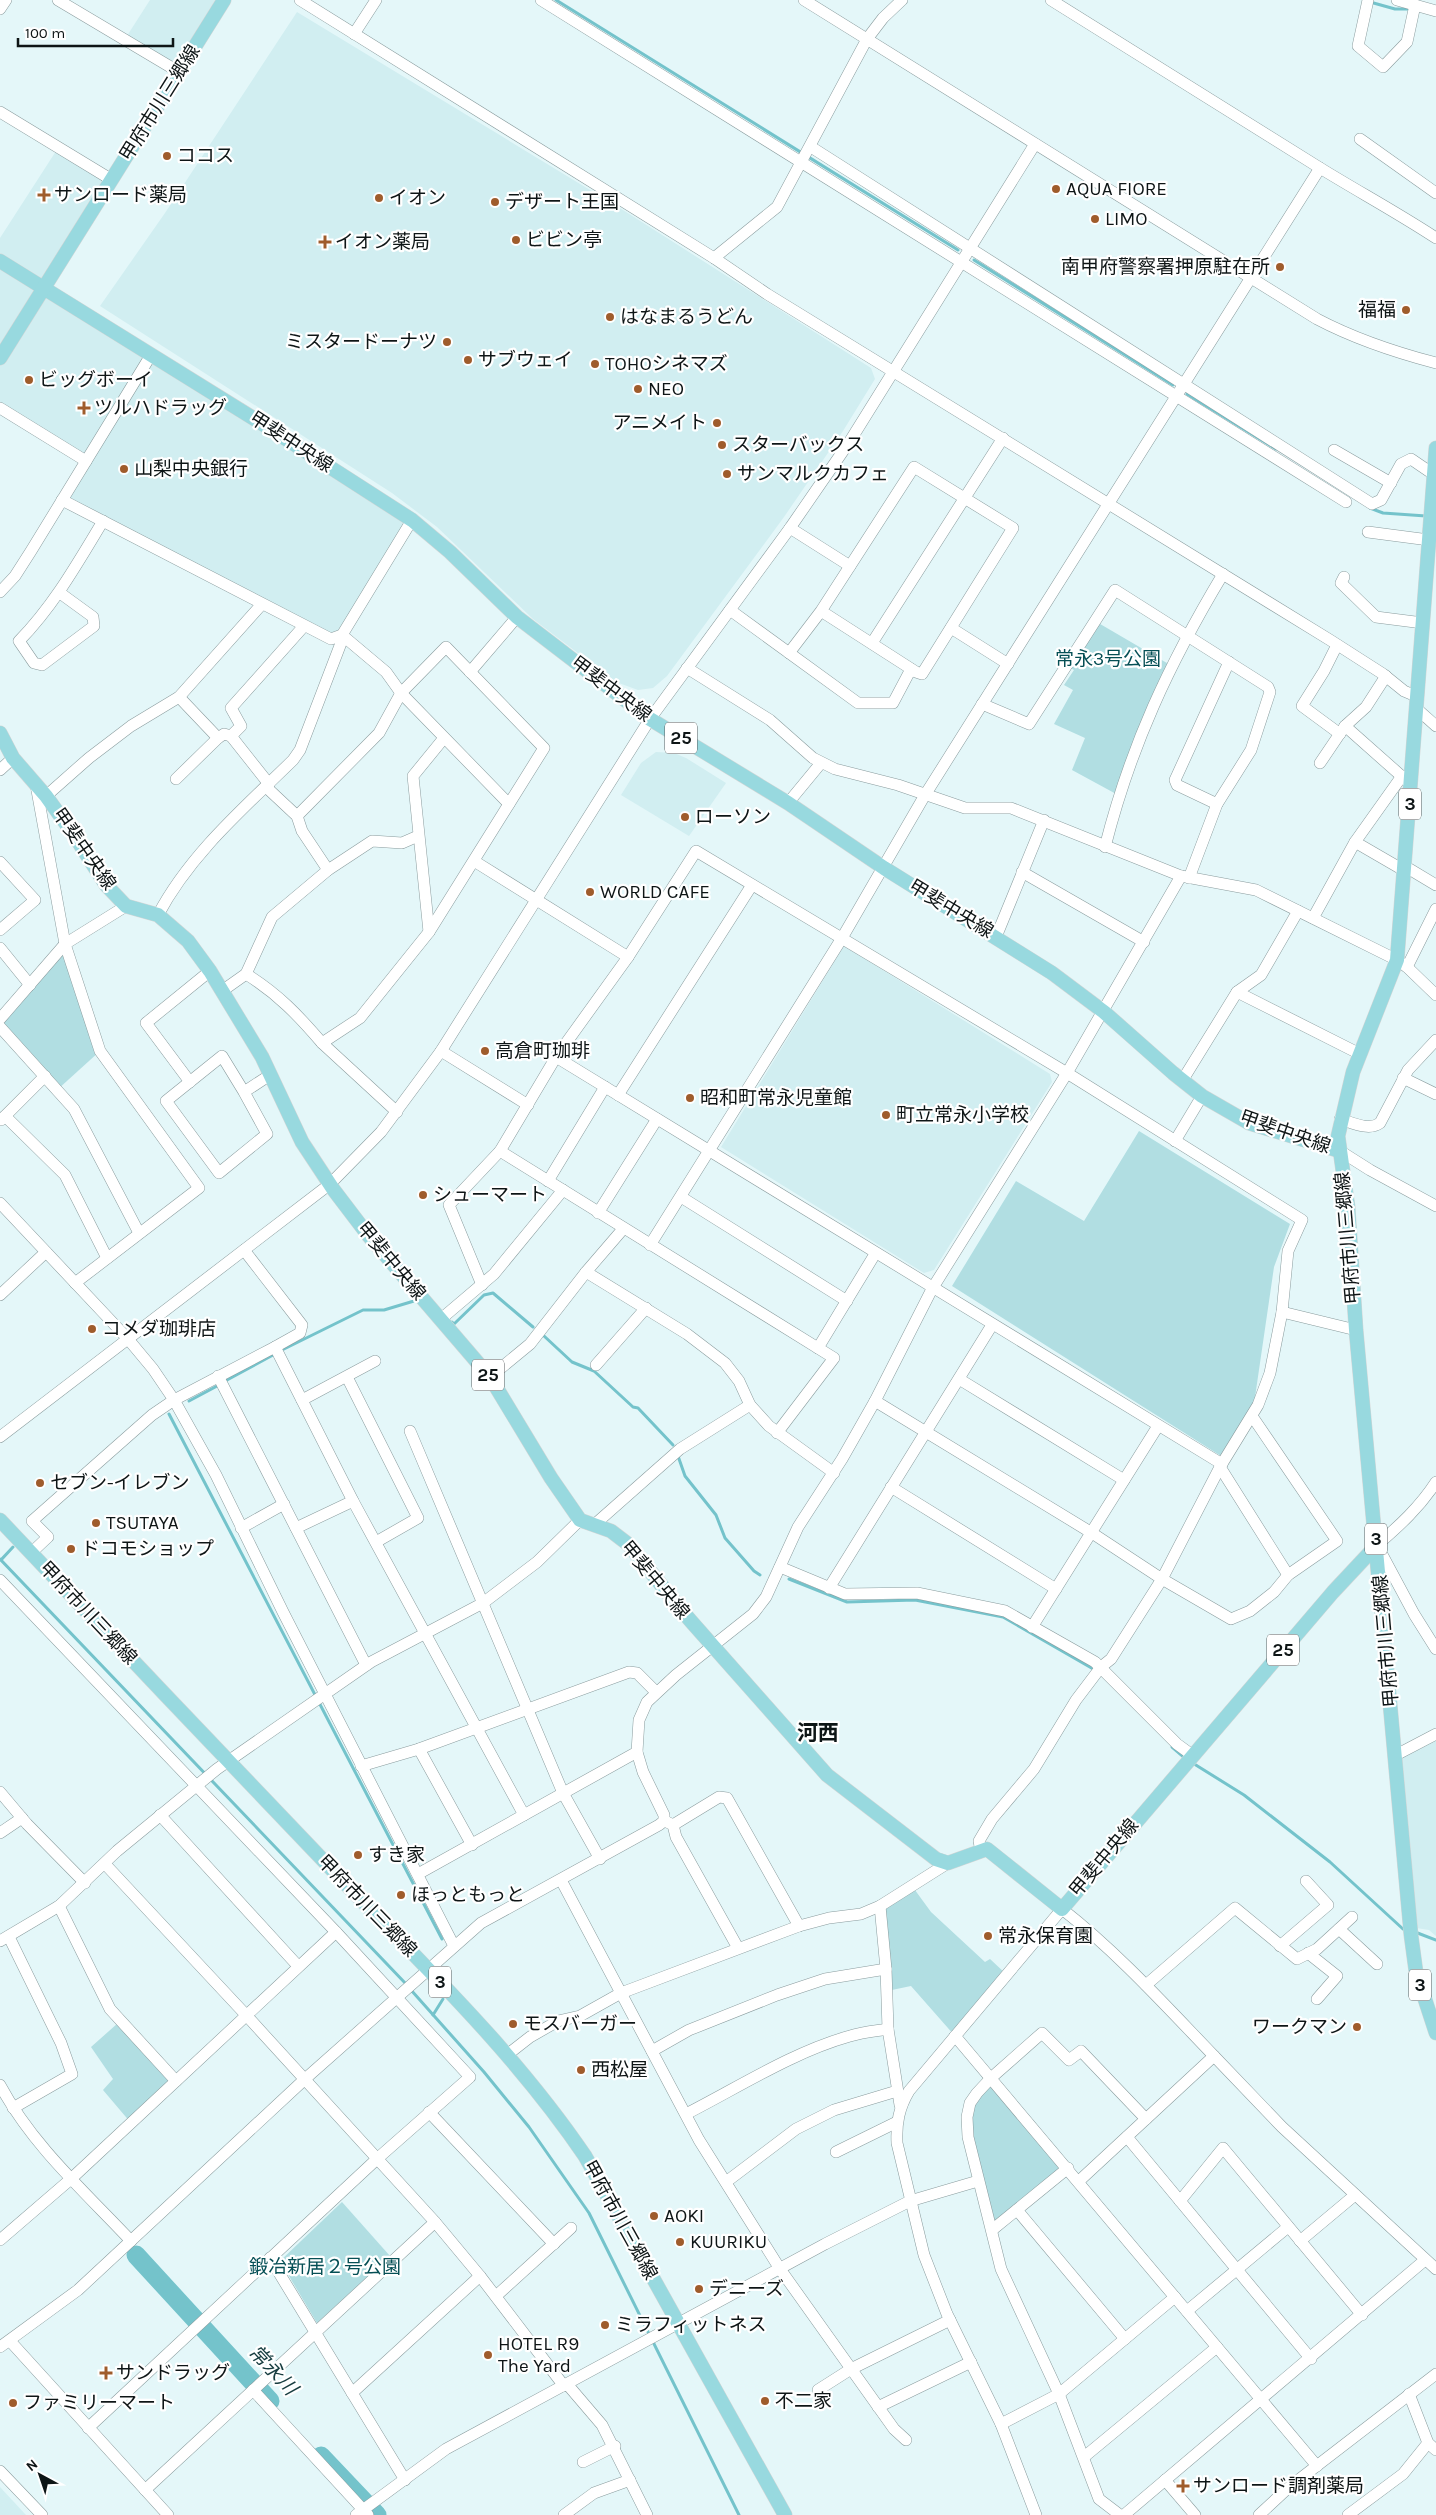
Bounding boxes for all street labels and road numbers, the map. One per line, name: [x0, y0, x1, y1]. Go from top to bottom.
street label: 甲府市川三郷線: [115, 41, 205, 165]
street label: 甲斐中央線: [245, 407, 337, 477]
street label: 甲斐中央線: [566, 652, 656, 726]
road number: 25: [665, 722, 697, 754]
road number: 3: [1399, 789, 1421, 820]
street label: 甲斐中央線: [48, 804, 120, 894]
street label: 甲斐中央線: [905, 875, 997, 943]
street label: 甲斐中央線: [1236, 1106, 1334, 1158]
street label: 甲府市川三郷線: [1331, 1171, 1365, 1305]
street label: 甲斐中央線: [352, 1218, 430, 1304]
road number: 25: [472, 1360, 504, 1390]
road number: 3: [1365, 1524, 1387, 1555]
street label: 甲斐中央線: [616, 1537, 694, 1623]
street label: 甲府市川三郷線: [35, 1557, 141, 1669]
street label: 甲府市川三郷線: [1369, 1574, 1403, 1708]
road number: 25: [1267, 1634, 1299, 1666]
street label: 甲斐中央線: [1065, 1815, 1143, 1901]
street label: 甲府市川三郷線: [313, 1851, 421, 1961]
road number: 3: [429, 1966, 451, 1998]
road number: 3: [1409, 1970, 1431, 2000]
street label: 甲府市川三郷線: [578, 2156, 662, 2284]

